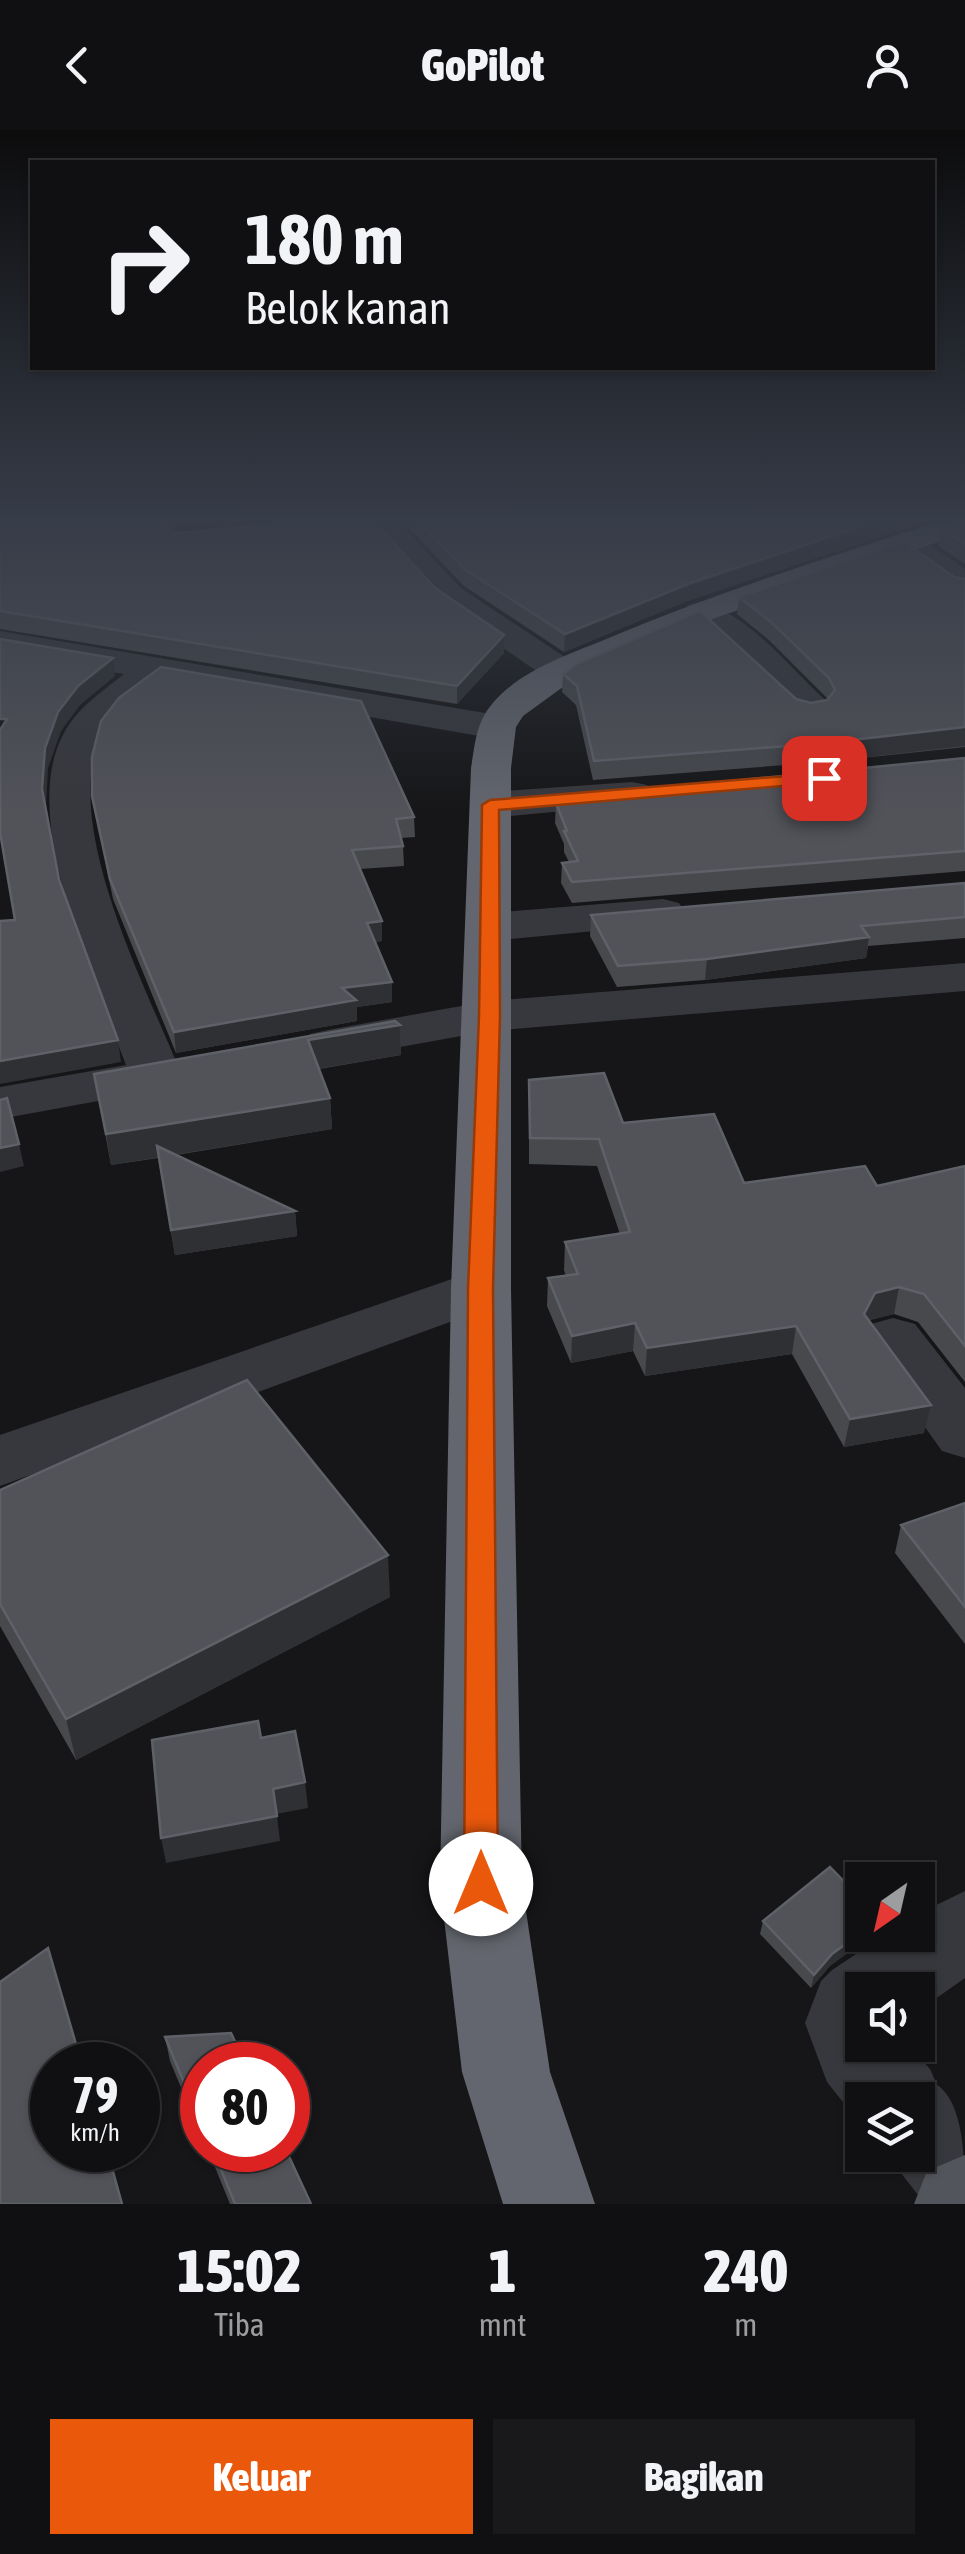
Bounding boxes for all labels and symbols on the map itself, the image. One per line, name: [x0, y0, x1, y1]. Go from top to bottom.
pin: [782, 736, 867, 821]
position arrow: [429, 1832, 533, 1936]
north arrow: [845, 1862, 935, 1952]
speed limit sign: 80: [180, 2042, 310, 2172]

